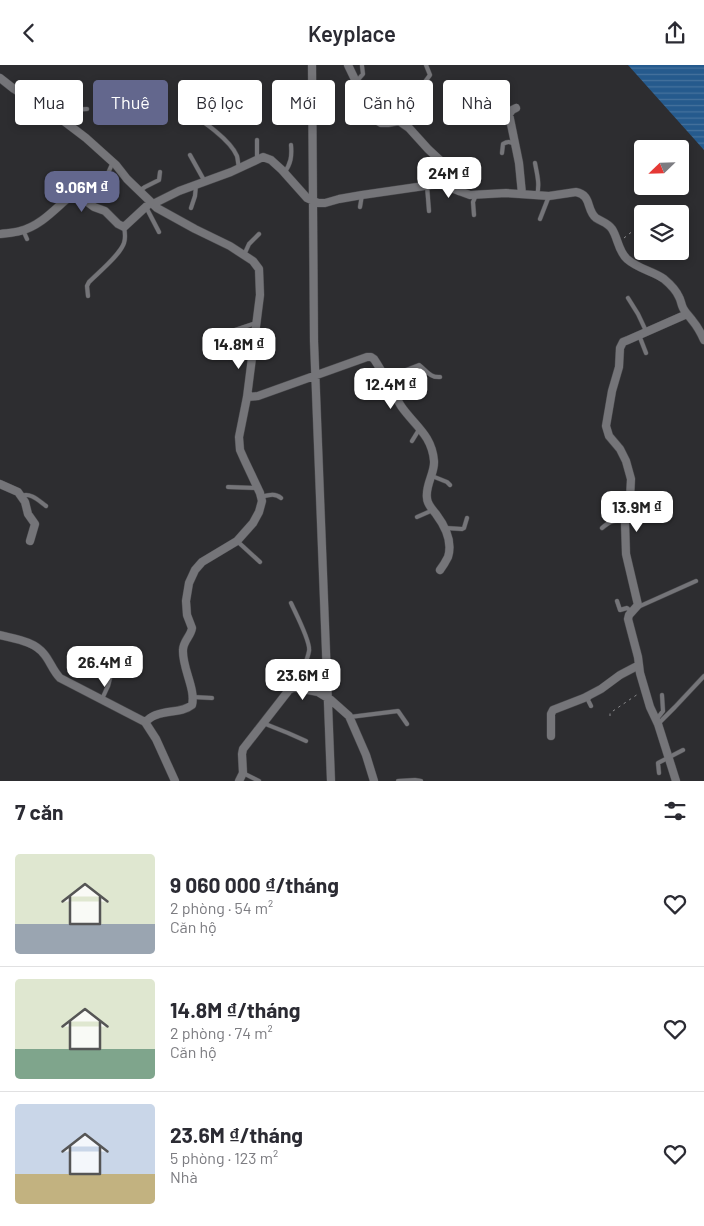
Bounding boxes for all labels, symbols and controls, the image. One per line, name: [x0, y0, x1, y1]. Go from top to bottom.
icon: back: [15, 19, 43, 47]
icon: share: [661, 19, 689, 47]
text: Keyplace: [308, 20, 396, 46]
chip: Mua: [15, 80, 83, 125]
chip: Thuê: [93, 80, 168, 125]
chip: Bộ lọc: [178, 80, 262, 125]
chip: Mới: [272, 80, 335, 125]
chip: Căn hộ: [345, 80, 433, 125]
chip: Nhà: [443, 80, 510, 125]
north arrow: [634, 140, 689, 195]
map controls: [634, 140, 689, 260]
pin: 24M ₫: [414, 157, 484, 199]
text: 24M ₫: [428, 163, 470, 182]
pin: 9.06M ₫: [36, 171, 128, 213]
text: 9.06M ₫: [56, 177, 108, 196]
button: layers: [634, 205, 689, 260]
pin: 14.8M ₫: [193, 327, 285, 370]
text: 14.8M ₫: [213, 334, 265, 353]
pin: 12.4M ₫: [345, 367, 437, 410]
text: 12.4M ₫: [365, 374, 417, 393]
pin: 13.9M ₫: [591, 491, 683, 533]
text: 13.9M ₫: [612, 497, 662, 516]
pin: 26.4M ₫: [59, 645, 151, 688]
text: 26.4M ₫: [78, 652, 132, 671]
pin: 23.6M ₫: [257, 659, 349, 701]
text: 23.6M ₫: [276, 665, 330, 684]
icon: filters: [661, 797, 689, 825]
text: 7 căn: [15, 799, 63, 824]
text: 9 060 000 ₫/tháng: [170, 872, 339, 897]
icon: home: [55, 874, 115, 934]
icon: heart: [661, 890, 689, 918]
text: 2 phòng · 54 m²: [170, 898, 273, 917]
text: Căn hộ: [170, 917, 217, 936]
text: 14.8M ₫/tháng: [170, 997, 300, 1022]
icon: home: [55, 999, 115, 1059]
icon: heart: [661, 1015, 689, 1043]
text: 2 phòng · 74 m²: [170, 1023, 273, 1042]
text: Căn hộ: [170, 1042, 217, 1061]
text: 23.6M ₫/tháng: [170, 1122, 303, 1147]
icon: home: [55, 1124, 115, 1184]
icon: heart: [661, 1140, 689, 1168]
text: 5 phòng · 123 m²: [170, 1148, 278, 1167]
text: Nhà: [170, 1167, 198, 1186]

